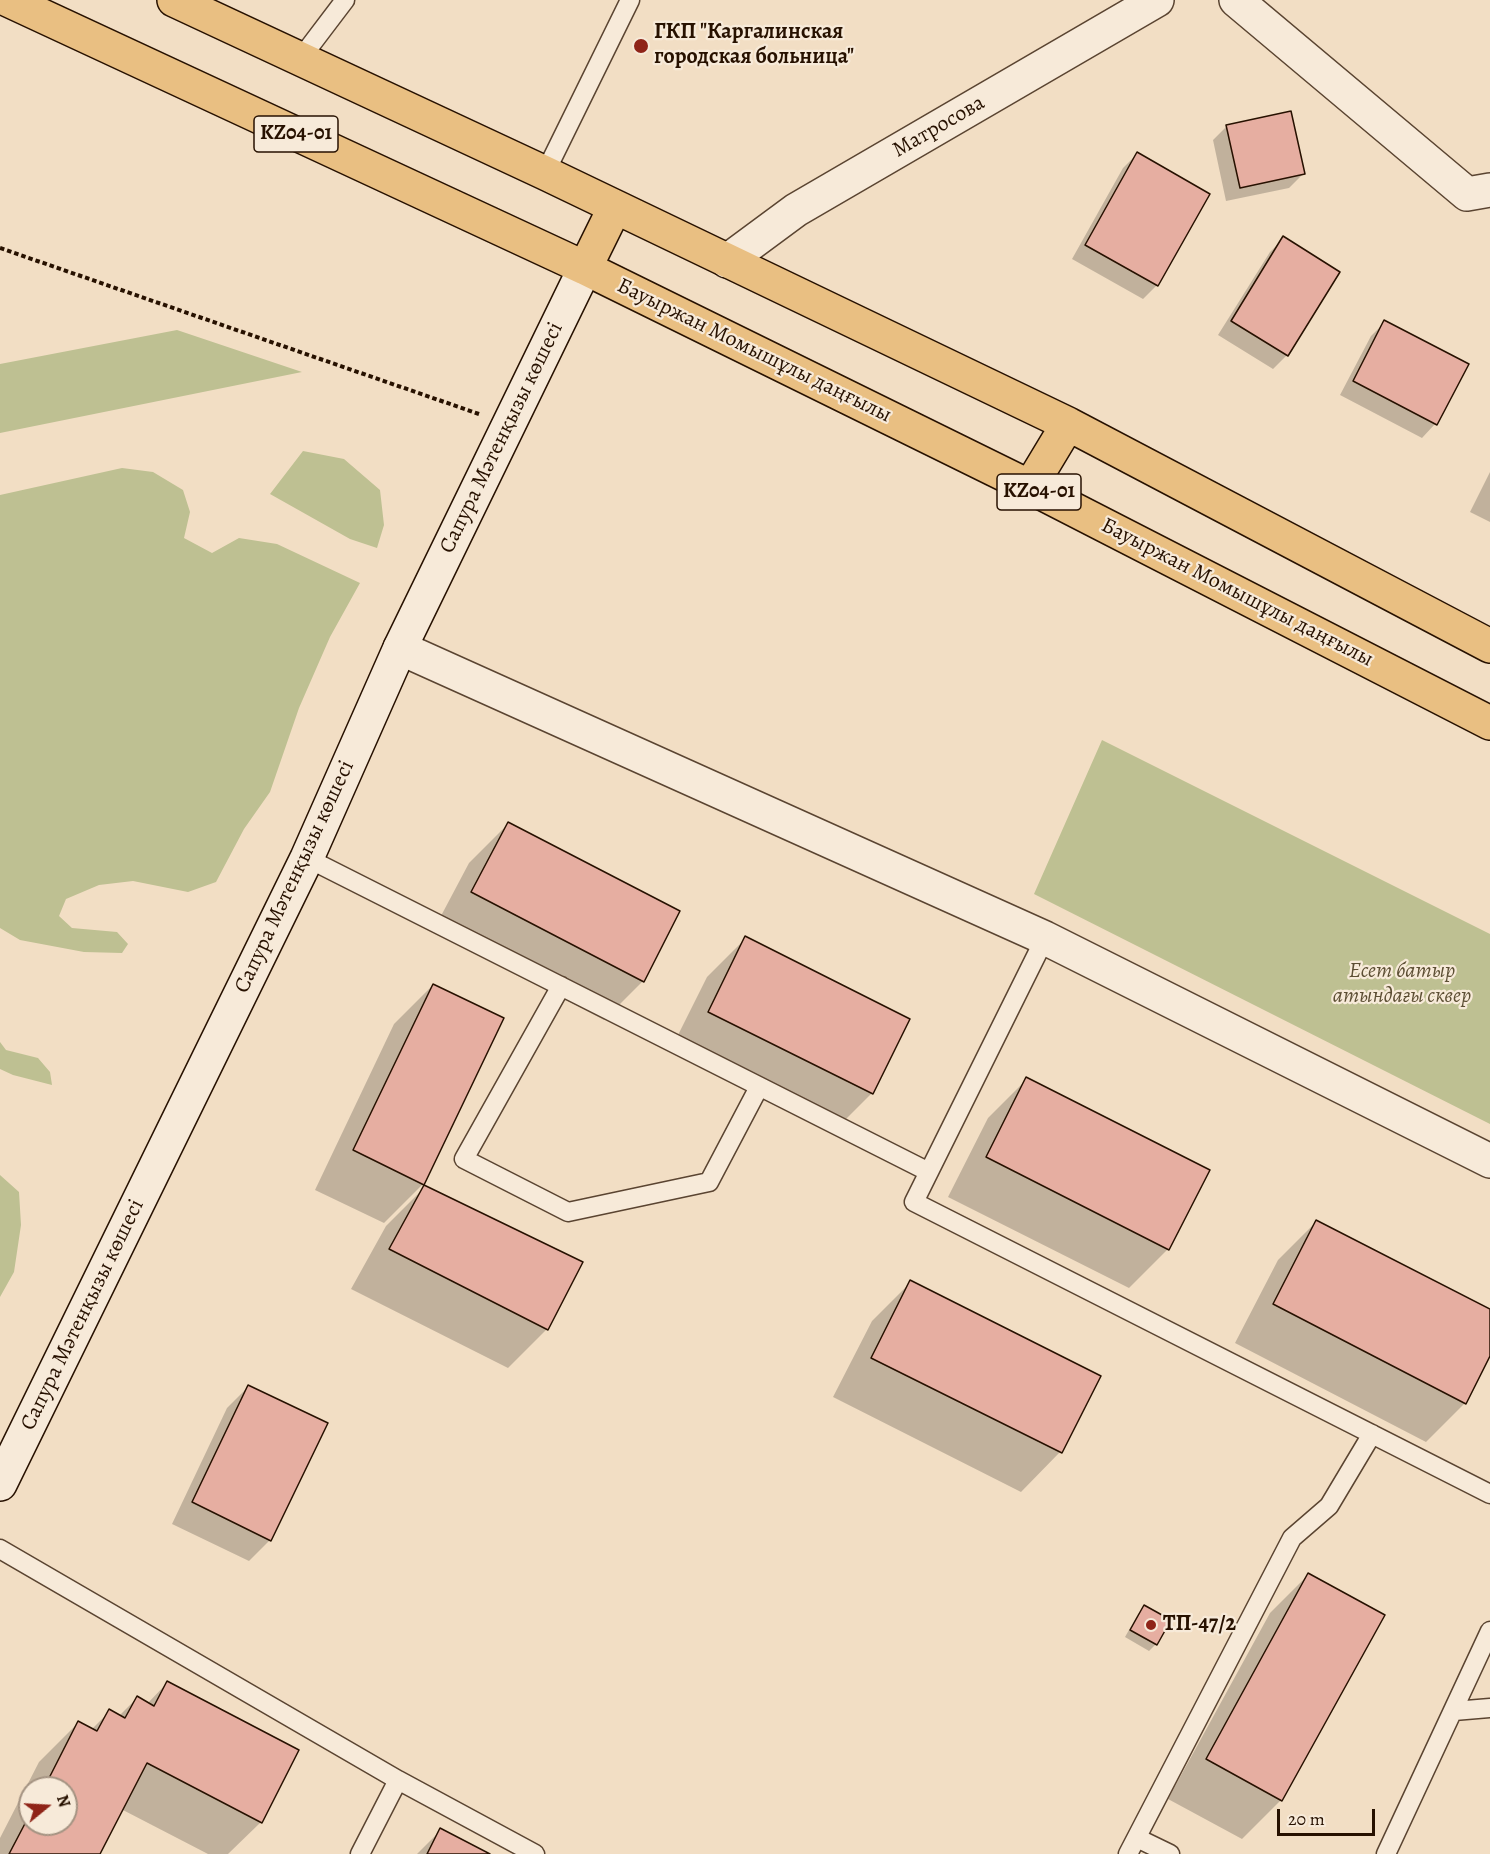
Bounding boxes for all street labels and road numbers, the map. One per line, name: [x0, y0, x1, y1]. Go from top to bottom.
street label: Матросова: [888, 90, 990, 164]
road number: KZ04-01: [254, 116, 338, 152]
street label: Бауыржан Момышұлы даңғылы: [612, 273, 896, 429]
street label: Сапура Мәтенқызы көшесі: [435, 318, 569, 558]
road number: KZ04-01: [997, 474, 1081, 510]
street label: Бауыржан Момышұлы даңғылы: [1096, 513, 1378, 673]
street label: Сапура Мәтенқызы көшесі: [229, 756, 361, 998]
street label: Сапура Мәтенқызы көшесі: [16, 1195, 150, 1435]

